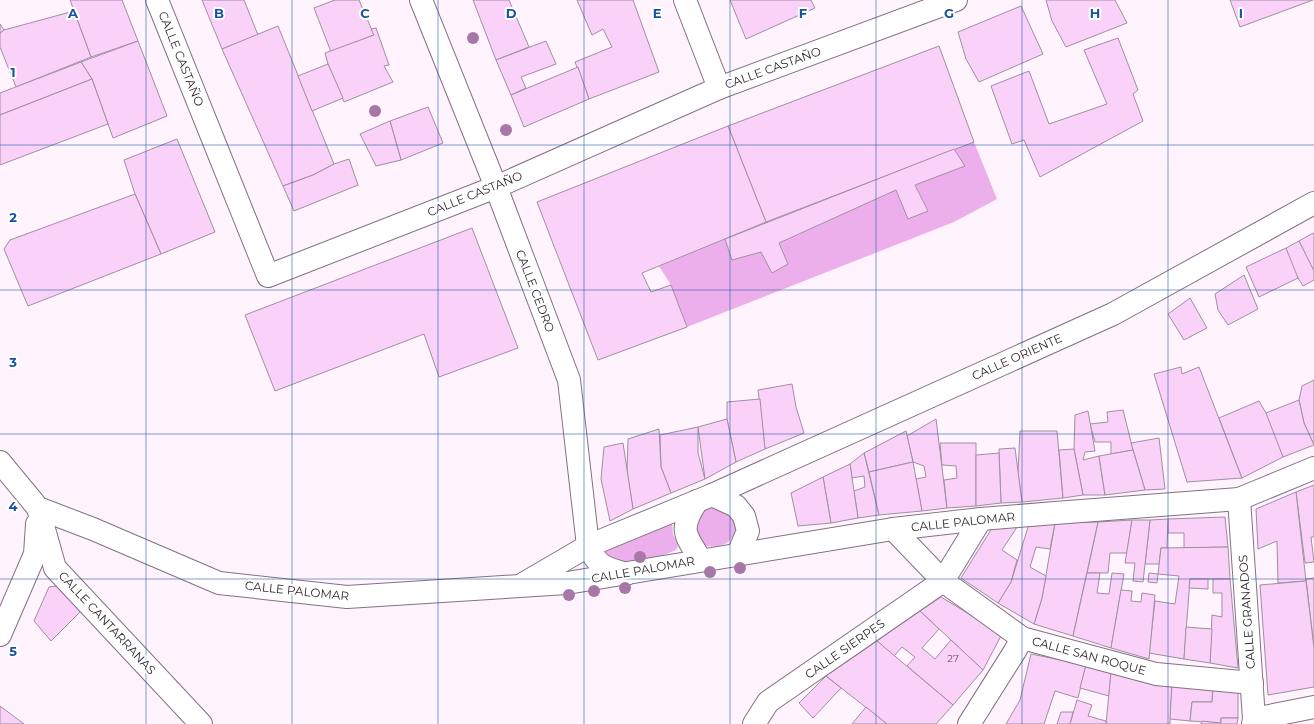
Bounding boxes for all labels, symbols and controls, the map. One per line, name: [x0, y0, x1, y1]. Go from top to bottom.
text: A: [67, 5, 79, 21]
text: B: [214, 5, 224, 21]
text: C: [360, 5, 370, 21]
text: D: [506, 5, 517, 21]
text: E: [653, 5, 662, 21]
text: F: [799, 5, 807, 21]
text: G: [944, 5, 954, 21]
text: H: [1090, 5, 1100, 21]
text: I: [1239, 5, 1243, 21]
street label: CALLE CASTAÑO: [156, 9, 207, 109]
street label: CALLE CASTAÑO: [723, 43, 823, 92]
text: 1: [10, 64, 16, 80]
street label: CALLE CASTAÑO: [425, 168, 525, 219]
text: 2: [9, 209, 17, 225]
street label: CALLE CEDRO: [513, 247, 558, 334]
street label: CALLE ORIENTE: [969, 330, 1064, 383]
text: 3: [8, 354, 17, 370]
text: 4: [9, 498, 18, 514]
street label: CALLE PALOMAR: [910, 509, 1016, 534]
street label: CALLE PALOMAR: [590, 553, 696, 586]
street label: CALLE GRANADOS: [1235, 554, 1258, 670]
street label: CALLE CANTARRANAS: [56, 568, 159, 677]
street label: CALLE PALOMAR: [244, 578, 350, 603]
street label: CALLE SIERPES: [802, 616, 887, 682]
street label: CALLE SAN ROQUE: [1030, 633, 1148, 678]
text: 5: [9, 643, 17, 659]
house number: 27: [947, 652, 959, 665]

